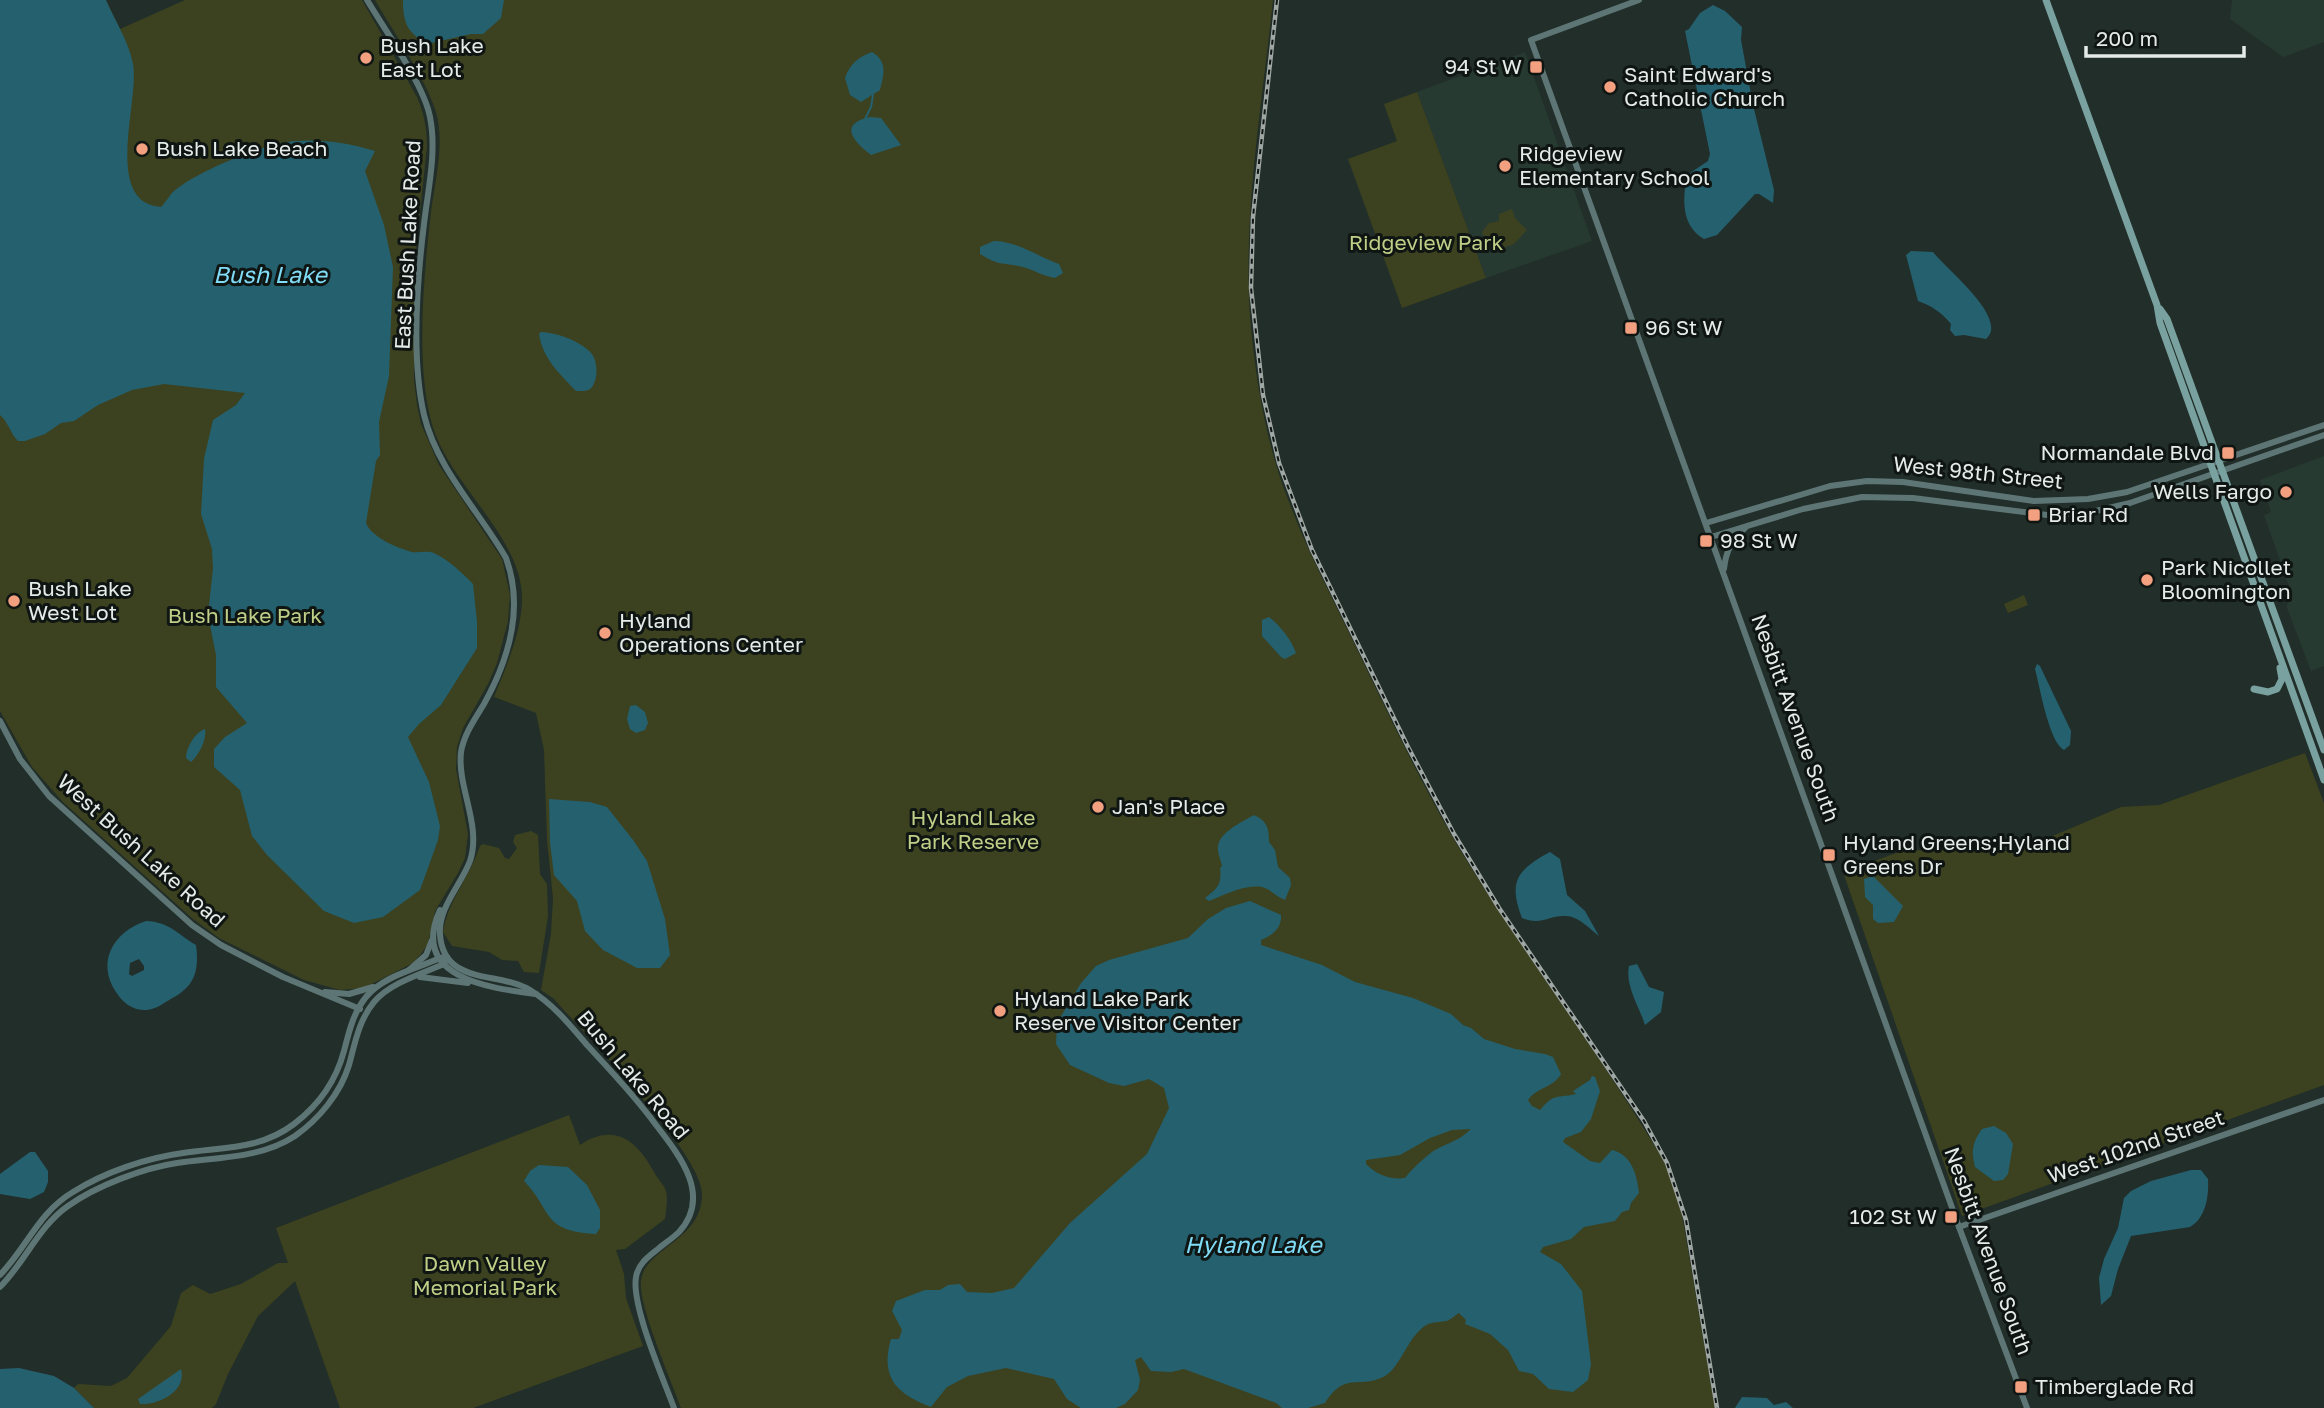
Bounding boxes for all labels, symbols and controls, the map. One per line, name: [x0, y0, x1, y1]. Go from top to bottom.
scale bar: [2086, 14, 2244, 58]
text: 200 m: [2096, 25, 2158, 51]
place label: Bush Lake East Lot: [380, 32, 484, 82]
marker: Bush Lake East Lot: [358, 50, 374, 66]
place label: 94 St W: [1444, 53, 1522, 79]
marker: 94 St W: [1528, 59, 1544, 75]
place label: Saint Edward's Catholic Church: [1624, 61, 1785, 111]
marker: Saint Edward's Catholic Church: [1602, 79, 1618, 95]
place label: Bush Lake Beach: [156, 135, 327, 161]
street label: East Bush Lake Road: [389, 140, 425, 350]
place label: Ridgeview Elementary School: [1519, 140, 1710, 190]
marker: Bush Lake Beach: [134, 141, 150, 157]
marker: Ridgeview Elementary School: [1497, 158, 1513, 174]
park label: Ridgeview Park: [1349, 229, 1503, 255]
water label: Bush Lake: [213, 260, 328, 288]
place label: 96 St W: [1645, 314, 1723, 340]
marker: 96 St W: [1623, 320, 1639, 336]
place label: Normandale Blvd: [2041, 439, 2214, 465]
marker: Normandale Blvd: [2220, 445, 2236, 461]
street label: West 98th Street: [1892, 450, 2064, 494]
place label: Wells Fargo: [2153, 478, 2272, 504]
marker: Wells Fargo: [2278, 484, 2294, 500]
place label: Briar Rd: [2048, 501, 2128, 527]
marker: Briar Rd: [2026, 507, 2042, 523]
place label: 98 St W: [1720, 527, 1798, 553]
marker: 98 St W: [1698, 533, 1714, 549]
place label: Park Nicollet Bloomington: [2161, 554, 2291, 604]
marker: Park Nicollet Bloomington: [2139, 572, 2155, 588]
place label: Bush Lake West Lot: [28, 575, 132, 625]
marker: Bush Lake West Lot: [6, 593, 22, 609]
park label: Bush Lake Park: [168, 602, 322, 628]
place label: Hyland Operations Center: [619, 607, 803, 657]
street label: Nesbitt Avenue South: [1746, 610, 1846, 825]
marker: Hyland Operations Center: [597, 625, 613, 641]
street label: West Bush Lake Road: [52, 768, 231, 932]
place label: Jan's Place: [1112, 793, 1225, 819]
marker: Jan's Place: [1090, 799, 1106, 815]
park label: Hyland Lake Park Reserve: [907, 804, 1039, 854]
place label: Hyland Greens;Hyland Greens Dr: [1843, 829, 2070, 879]
marker: Hyland Greens;Hyland Greens Dr: [1821, 847, 1837, 863]
place label: Hyland Lake Park Reserve Visitor Center: [1014, 985, 1240, 1035]
marker: Hyland Lake Park Reserve Visitor Center: [992, 1003, 1008, 1019]
street label: Bush Lake Road: [572, 1005, 695, 1144]
street label: West 102nd Street: [2044, 1104, 2227, 1188]
street label: Nesbitt Avenue South: [1939, 1143, 2039, 1358]
place label: 102 St W: [1850, 1203, 1937, 1229]
marker: 102 St W: [1943, 1209, 1959, 1225]
water label: Hyland Lake: [1185, 1230, 1323, 1258]
park label: Dawn Valley Memorial Park: [413, 1250, 557, 1300]
place label: Timberglade Rd: [2035, 1373, 2194, 1399]
marker: Timberglade Rd: [2013, 1379, 2029, 1395]

